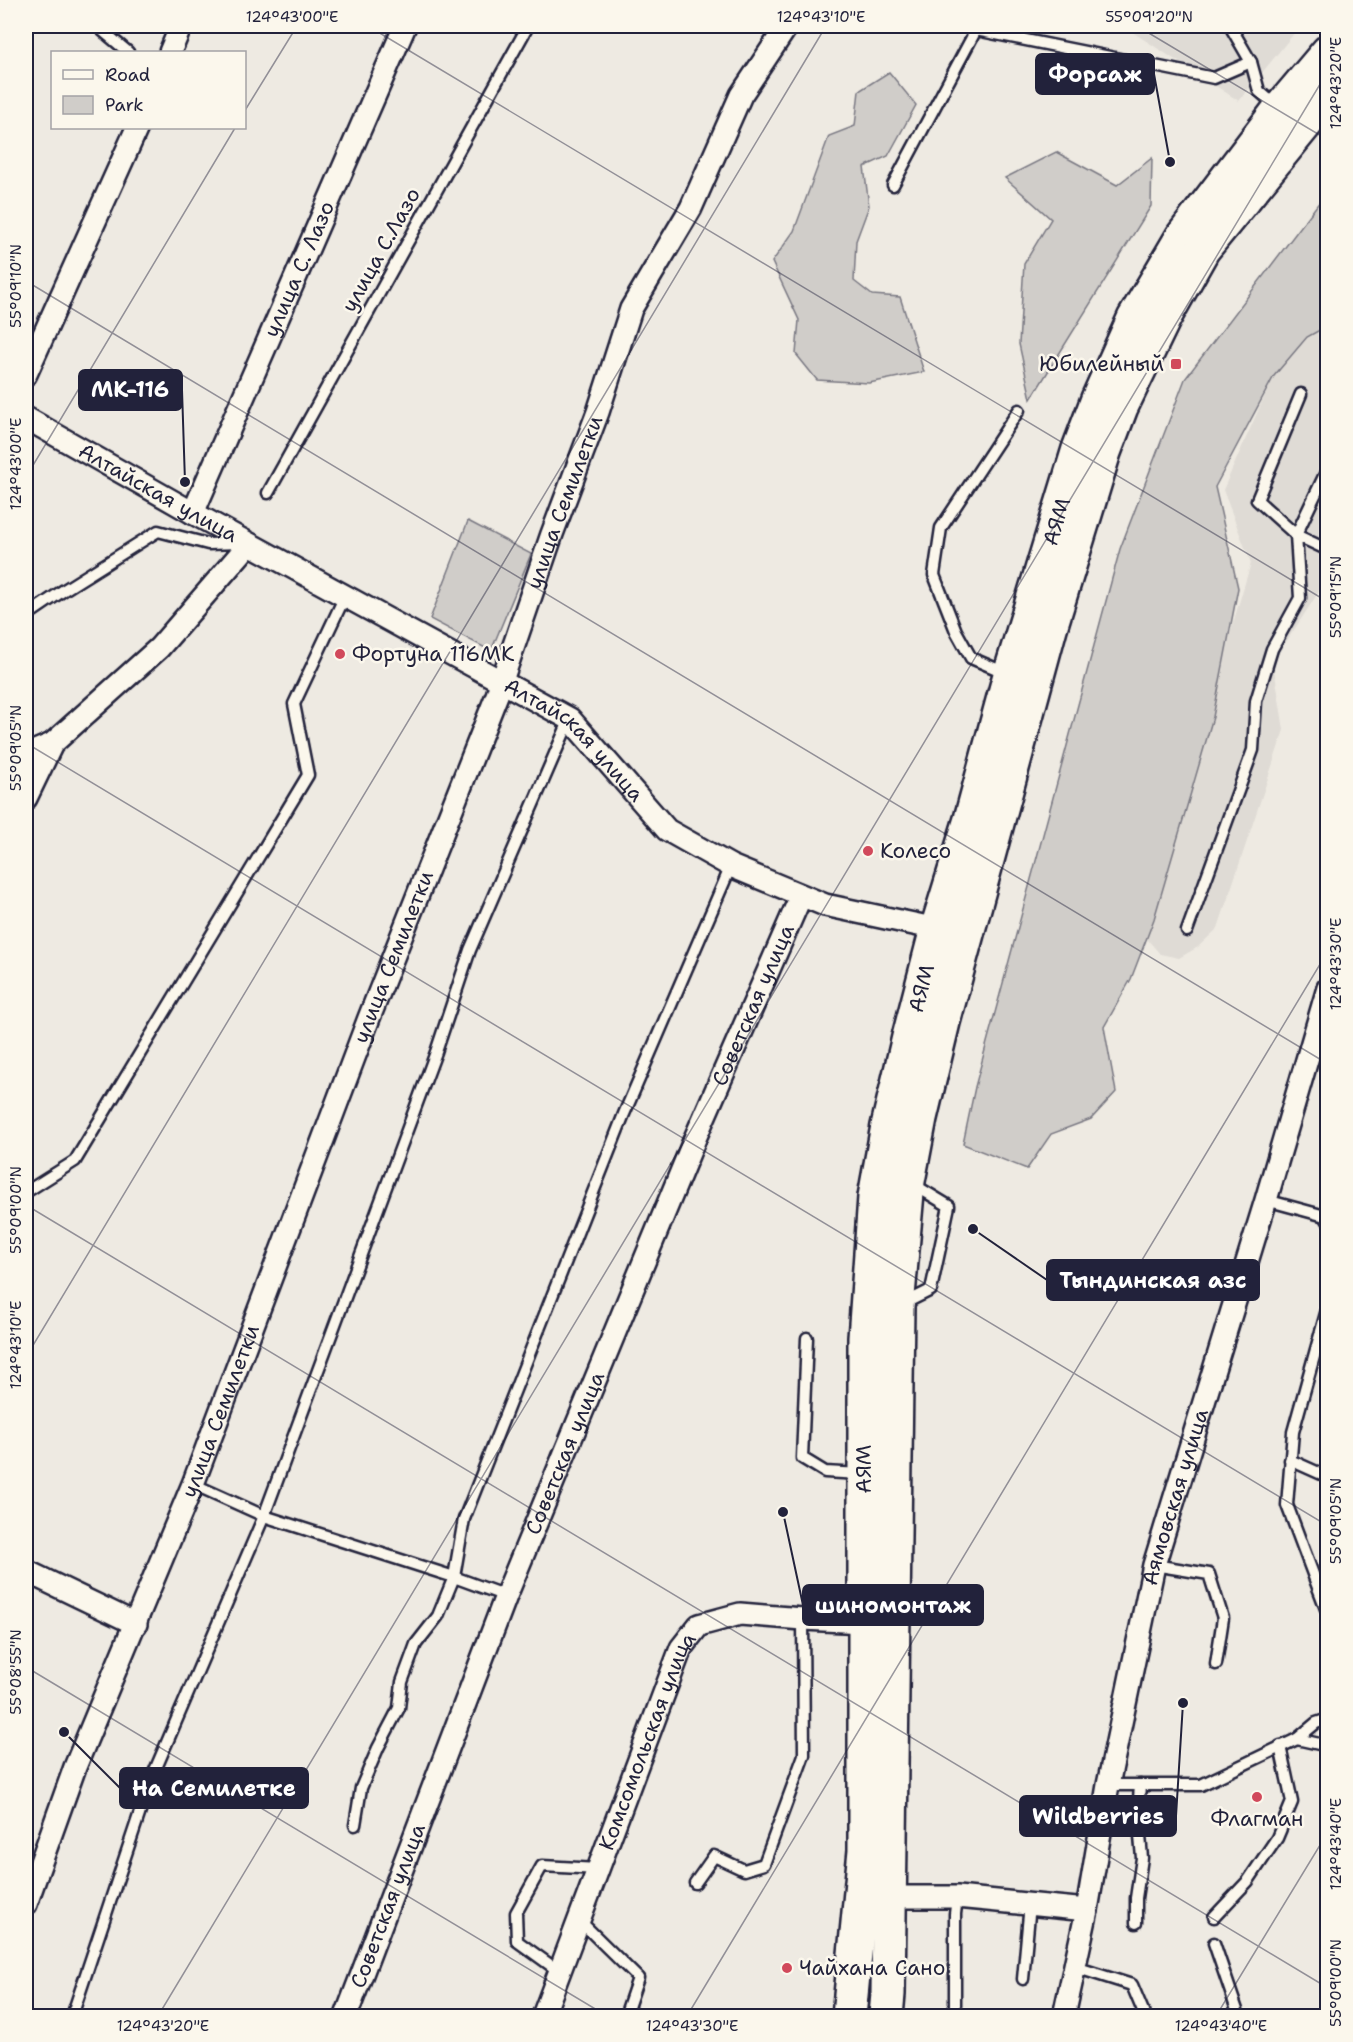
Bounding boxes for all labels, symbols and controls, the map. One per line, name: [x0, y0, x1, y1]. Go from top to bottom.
text: 124°43'00"E: [246, 7, 338, 27]
text: 124°43'10"E: [777, 7, 865, 27]
text: 55°09'20"N: [1105, 7, 1193, 27]
text: 124°43'20"E: [1326, 37, 1346, 129]
legend: [51, 51, 246, 129]
callout: Форсаж: [1036, 54, 1154, 94]
text: Форсаж: [1048, 60, 1142, 89]
text: Road: [105, 63, 150, 87]
text: Park: [105, 93, 144, 117]
street label: улица С.Лазо: [335, 183, 427, 317]
street label: улица С. Лазо: [257, 197, 341, 341]
text: 55°09'10"N: [6, 244, 26, 328]
place label: Юбилейный: [1039, 350, 1164, 378]
marker: Юбилейный: [1169, 357, 1183, 371]
callout: МК-116: [79, 370, 182, 410]
text: МК-116: [91, 375, 169, 404]
street label: улица Семилетки: [520, 411, 610, 593]
text: 124°43'00"E: [6, 418, 26, 510]
street label: Алтайская улица: [74, 437, 243, 549]
street label: АЯМ: [1036, 494, 1077, 549]
text: 55°09'15"N: [1326, 556, 1346, 638]
place label: Фортуна 116МК: [352, 640, 515, 668]
marker: Фортуна 116МК: [333, 647, 347, 661]
street label: Алтайская улица: [499, 672, 650, 808]
text: 55°09'05"N: [6, 705, 26, 791]
place label: Колесо: [880, 837, 951, 865]
marker: Колесо: [861, 844, 875, 858]
street label: улица Семилетки: [347, 866, 440, 1047]
text: 124°43'30"E: [1326, 918, 1346, 1010]
street label: Советская улица: [706, 920, 801, 1090]
street label: АЯМ: [902, 961, 941, 1016]
text: 55°09'00"N: [6, 1166, 26, 1254]
callout: Тындинская азс: [1047, 1260, 1259, 1300]
text: Тындинская азс: [1059, 1266, 1247, 1295]
text: 124°43'10"E: [6, 1301, 26, 1389]
street label: улица Семилетки: [175, 1320, 266, 1502]
street label: Советская улица: [519, 1367, 611, 1539]
street label: Аямовская улица: [1136, 1405, 1215, 1588]
street label: АЯМ: [850, 1445, 878, 1493]
text: 55°09'05"N: [1326, 1478, 1346, 1564]
callout: шиномонтаж: [803, 1585, 983, 1625]
text: шиномонтаж: [815, 1591, 972, 1620]
street label: Комсомольская улица: [592, 1626, 702, 1854]
text: 55°08'55"N: [6, 1629, 26, 1715]
callout: На Семилетке: [120, 1768, 308, 1808]
text: На Семилетке: [132, 1774, 296, 1803]
marker: Флагман: [1250, 1790, 1264, 1804]
callout: Wildberries: [1020, 1796, 1176, 1836]
text: 124°43'40"E: [1326, 1798, 1346, 1890]
text: Wildberries: [1032, 1802, 1164, 1831]
place label: Флагман: [1211, 1805, 1303, 1833]
street label: Советская улица: [344, 1820, 432, 1992]
text: 55°09'00"N: [1326, 1939, 1346, 2027]
place label: Чайхана Сано: [799, 1954, 945, 1982]
marker: Чайхана Сано: [780, 1961, 794, 1975]
text: 124°43'20"E: [117, 2016, 209, 2036]
text: 124°43'30"E: [646, 2016, 738, 2036]
text: 124°43'40"E: [1175, 2016, 1267, 2036]

